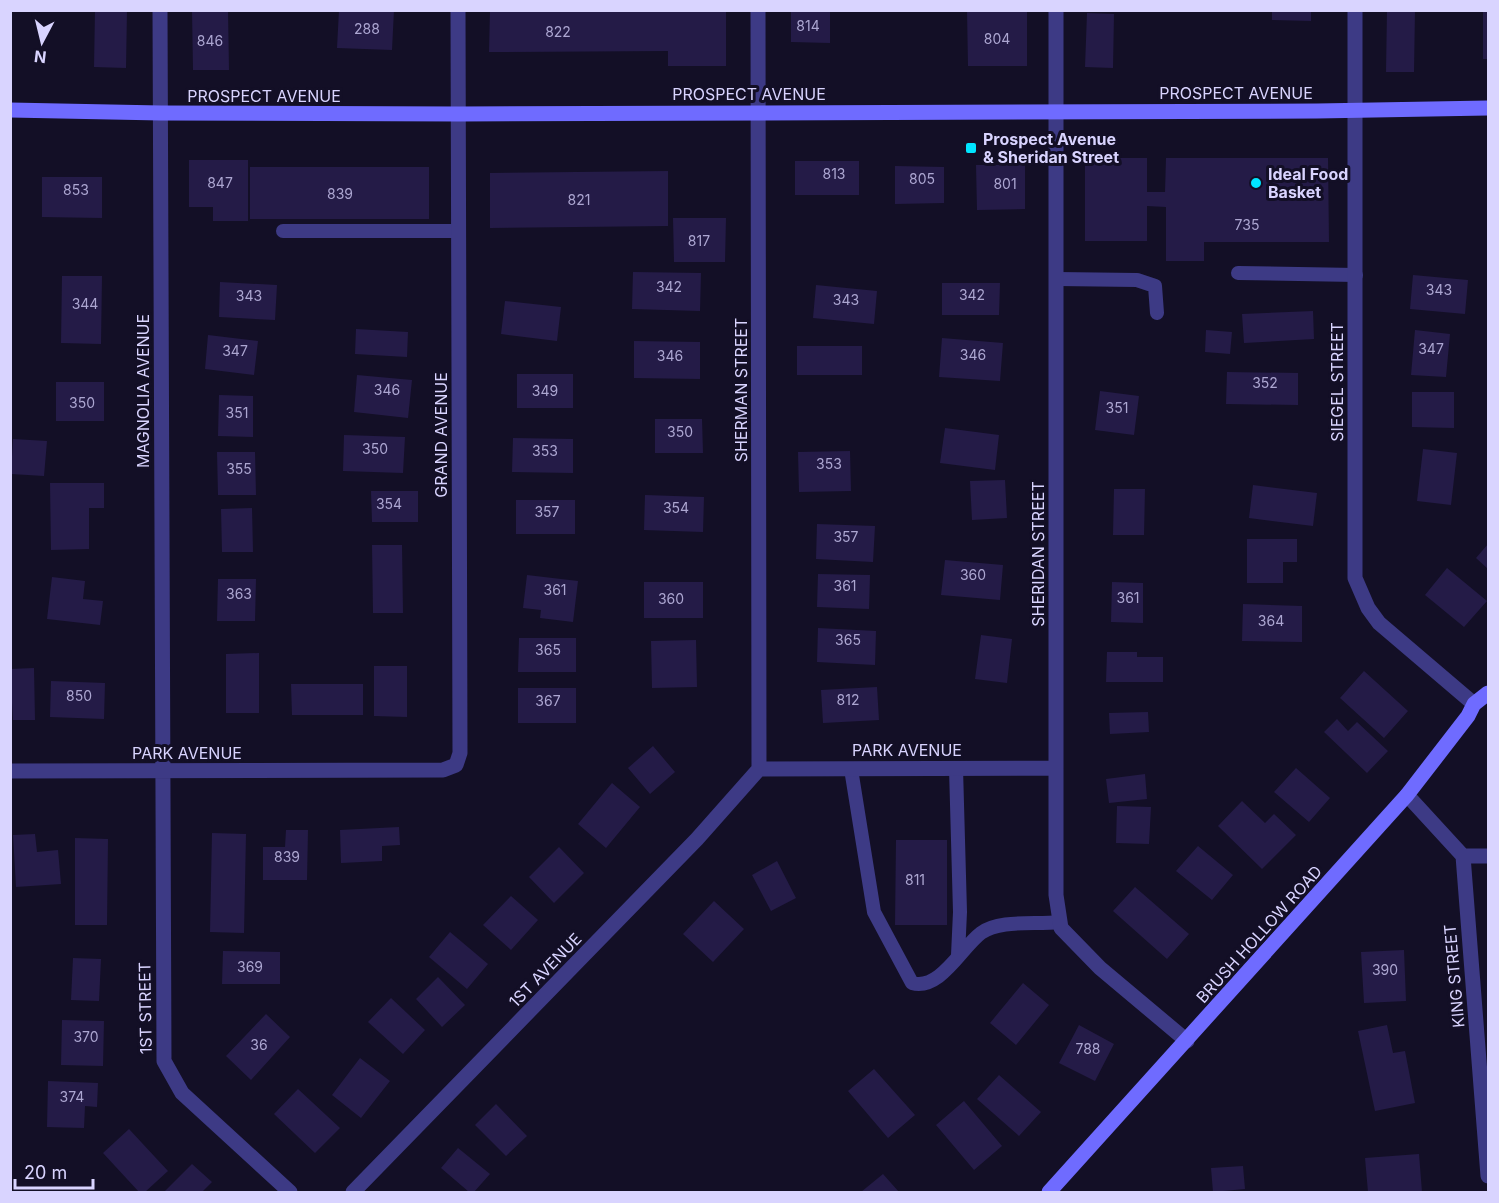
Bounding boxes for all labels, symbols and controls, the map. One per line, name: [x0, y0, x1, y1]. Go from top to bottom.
north arrow: [12, 12, 72, 72]
house number: 814: [796, 17, 820, 34]
house number: 288: [354, 20, 380, 37]
house number: 822: [545, 23, 571, 40]
house number: 804: [984, 30, 1010, 47]
house number: 846: [197, 32, 223, 49]
text: N: [33, 46, 47, 68]
street label: PROSPECT AVENUE: [1159, 83, 1313, 103]
street label: PROSPECT AVENUE: [672, 84, 826, 104]
street label: PROSPECT AVENUE: [187, 86, 341, 106]
place label: Prospect Avenue & Sheridan Street: [983, 129, 1119, 167]
marker: Prospect Avenue & Sheridan Street: [964, 141, 978, 155]
place label: Ideal Food Basket: [1268, 164, 1348, 202]
house number: 813: [822, 165, 846, 182]
house number: 805: [909, 170, 935, 187]
house number: 847: [207, 174, 233, 191]
house number: 801: [993, 175, 1017, 192]
marker: Ideal Food Basket: [1249, 176, 1263, 190]
house number: 853: [63, 181, 89, 198]
house number: 839: [327, 185, 353, 202]
house number: 821: [568, 191, 590, 208]
house number: 735: [1235, 216, 1259, 233]
house number: 817: [688, 232, 710, 249]
house number: 342: [656, 278, 682, 295]
house number: 343: [1426, 281, 1452, 298]
house number: 342: [959, 286, 985, 303]
house number: 343: [236, 287, 262, 304]
house number: 343: [833, 291, 859, 308]
house number: 344: [72, 295, 98, 312]
street label: MAGNOLIA AVENUE: [133, 314, 153, 468]
street label: SHERMAN STREET: [731, 318, 751, 462]
street label: SIEGEL STREET: [1327, 322, 1347, 442]
house number: 347: [1418, 340, 1444, 357]
house number: 347: [222, 342, 248, 359]
house number: 346: [960, 346, 986, 363]
house number: 346: [657, 347, 683, 364]
street label: GRAND AVENUE: [431, 372, 451, 498]
house number: 352: [1252, 374, 1278, 391]
house number: 346: [374, 381, 400, 398]
house number: 349: [532, 382, 558, 399]
house number: 350: [69, 394, 95, 411]
house number: 351: [1106, 399, 1128, 416]
house number: 351: [226, 404, 248, 421]
house number: 350: [667, 423, 693, 440]
house number: 350: [362, 440, 388, 457]
house number: 353: [532, 442, 558, 459]
house number: 353: [816, 455, 842, 472]
house number: 355: [226, 460, 252, 477]
street label: SHERIDAN STREET: [1028, 481, 1048, 627]
house number: 354: [376, 495, 402, 512]
house number: 354: [663, 499, 689, 516]
house number: 357: [534, 503, 560, 520]
house number: 357: [833, 528, 859, 545]
house number: 360: [960, 566, 986, 583]
house number: 361: [833, 577, 857, 594]
house number: 361: [543, 581, 567, 598]
house number: 363: [226, 585, 252, 602]
house number: 361: [1116, 589, 1140, 606]
house number: 360: [658, 590, 684, 607]
house number: 364: [1258, 612, 1284, 629]
house number: 365: [835, 631, 861, 648]
house number: 365: [535, 641, 561, 658]
house number: 850: [66, 687, 92, 704]
house number: 812: [837, 691, 859, 708]
house number: 367: [535, 692, 561, 709]
street label: PARK AVENUE: [852, 740, 962, 760]
street label: PARK AVENUE: [132, 743, 242, 763]
house number: 839: [274, 848, 300, 865]
street label: BRUSH HOLLOW ROAD: [1192, 861, 1326, 1007]
house number: 811: [905, 871, 925, 888]
street label: KING STREET: [1440, 923, 1468, 1029]
street label: 1ST AVENUE: [505, 929, 585, 1011]
house number: 369: [237, 958, 263, 975]
house number: 390: [1372, 961, 1398, 978]
street label: 1ST STREET: [134, 962, 156, 1054]
house number: 370: [73, 1028, 99, 1045]
house number: 36: [250, 1036, 268, 1053]
house number: 788: [1075, 1040, 1101, 1057]
house number: 374: [60, 1088, 84, 1105]
scale bar: [15, 1152, 93, 1190]
text: 20 m: [24, 1162, 67, 1183]

